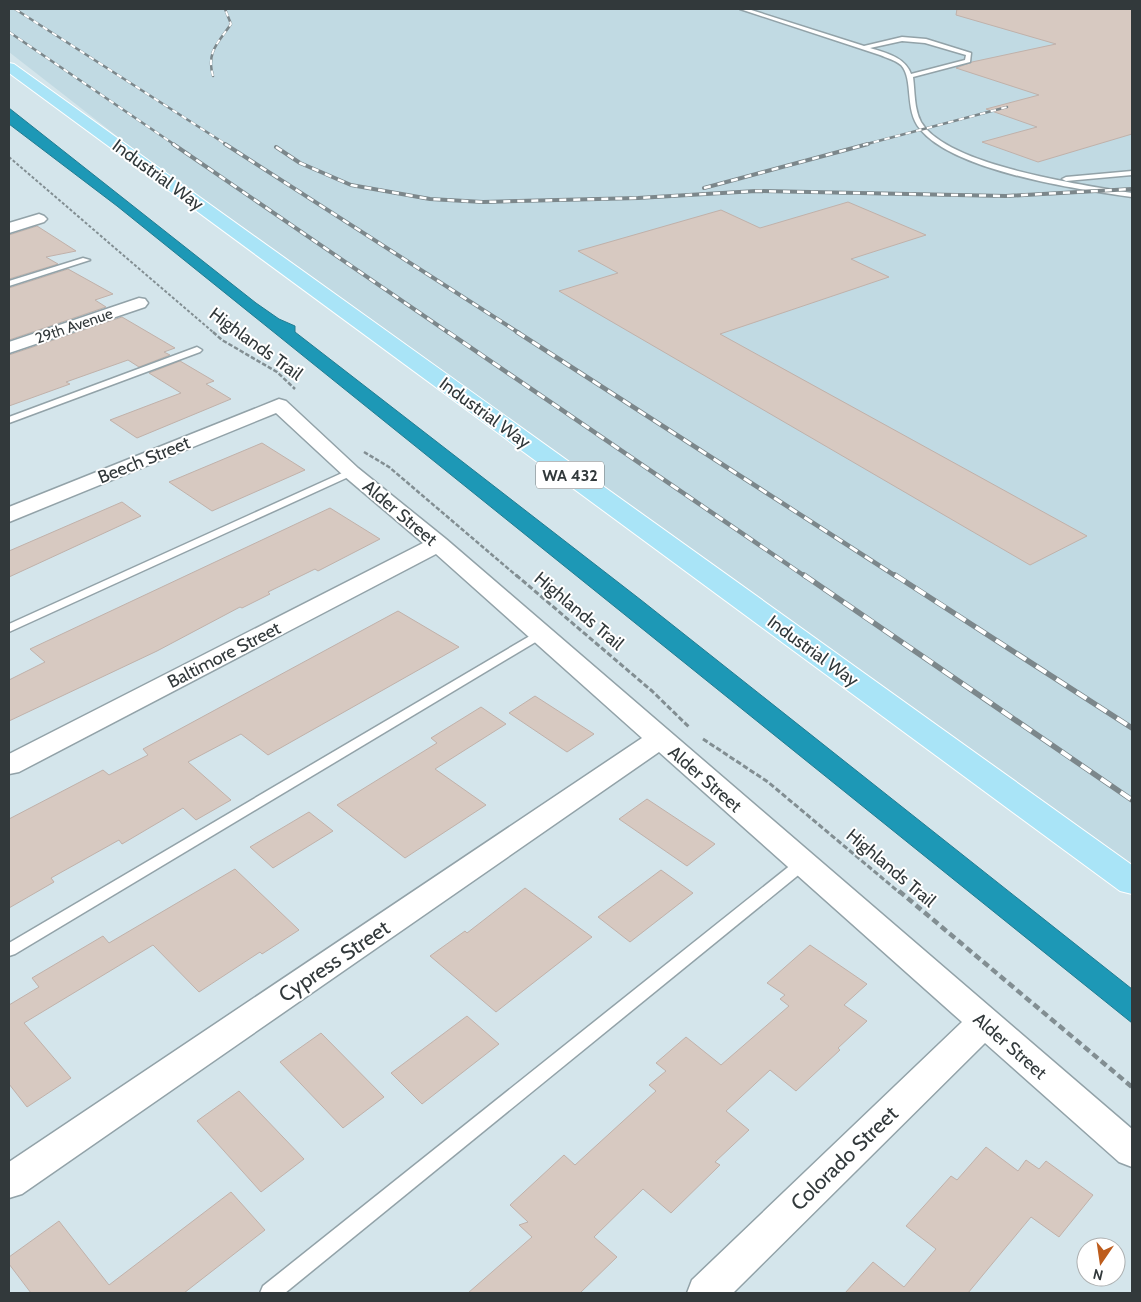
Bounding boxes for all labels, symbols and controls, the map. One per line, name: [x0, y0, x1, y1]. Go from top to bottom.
street label: Industrial Way: [108, 134, 208, 216]
street label: Highlands Trail: [205, 303, 307, 386]
street label: 29th Avenue: [33, 304, 115, 348]
street label: Industrial Way: [435, 372, 535, 454]
street label: Beech Street: [95, 432, 193, 488]
road number: WA 432: [536, 462, 604, 488]
street label: Alder Street: [358, 476, 442, 550]
street label: Highlands Trail: [530, 567, 629, 655]
street label: Industrial Way: [763, 610, 863, 692]
street label: Baltimore Street: [164, 617, 284, 693]
street label: Alder Street: [664, 741, 746, 817]
street label: Highlands Trail: [842, 824, 941, 912]
street label: Cypress Street: [274, 915, 394, 1007]
street label: Alder Street: [969, 1008, 1051, 1084]
street label: Colorado Street: [785, 1101, 903, 1215]
north arrow: [1076, 1237, 1126, 1287]
text: N: [1091, 1265, 1105, 1285]

